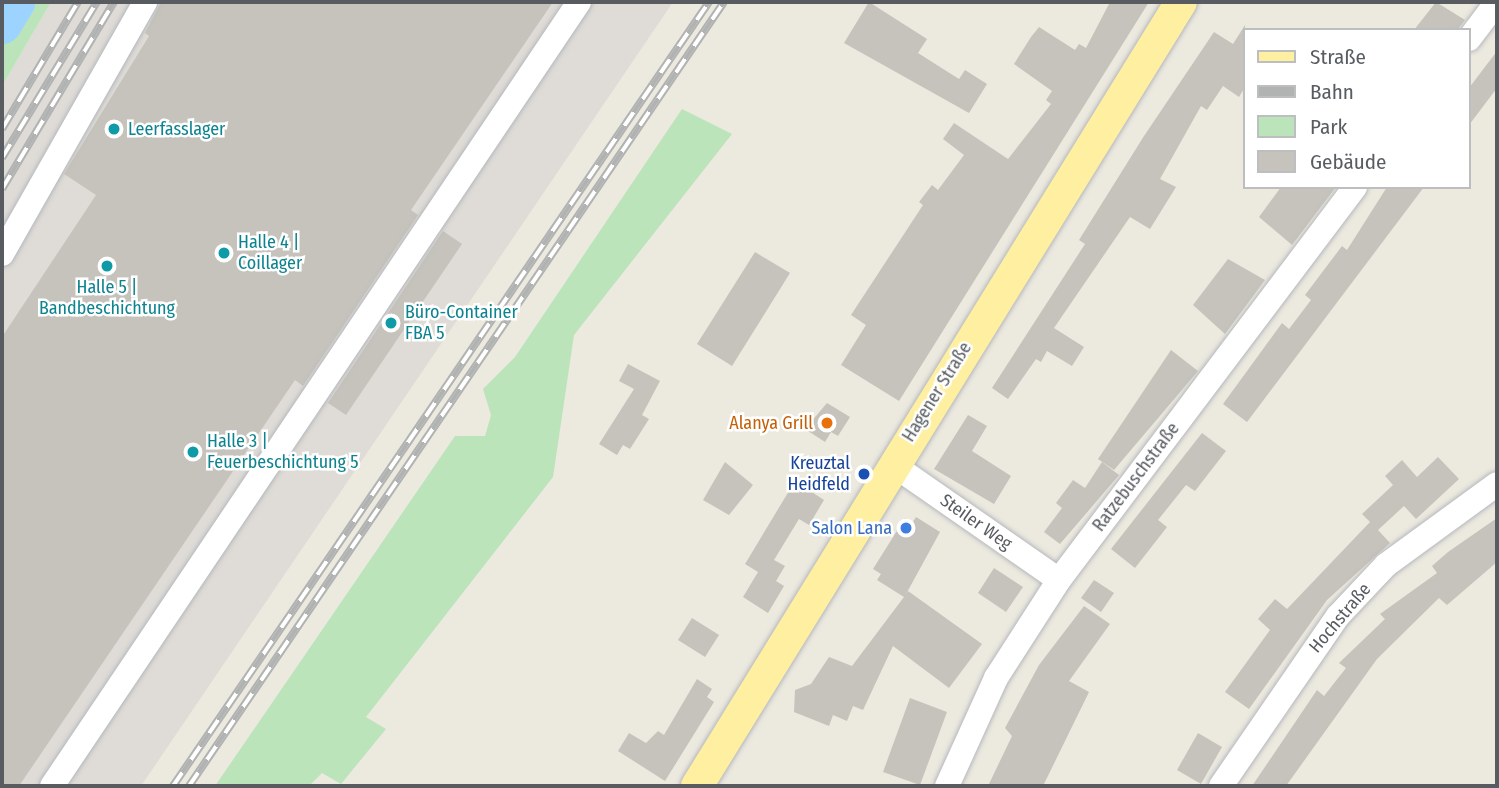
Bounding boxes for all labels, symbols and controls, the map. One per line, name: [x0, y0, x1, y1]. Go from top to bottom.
legend: [1244, 28, 1471, 189]
text: Straße: [1310, 44, 1366, 70]
text: Bahn: [1310, 79, 1354, 105]
text: Park: [1310, 114, 1347, 140]
place label: Leerfasslager: [128, 118, 225, 140]
marker: Leerfasslager: [106, 121, 122, 137]
text: Gebäude: [1310, 149, 1386, 175]
place label: Halle 4 | Coillager: [238, 232, 302, 274]
marker: Halle 4 | Coillager: [216, 245, 232, 261]
marker: Halle 5 | Bandbeschichtung: [99, 258, 115, 274]
place label: Halle 5 | Bandbeschichtung: [39, 277, 175, 320]
place label: Büro-Container FBA 5: [405, 302, 518, 344]
marker: Büro-Container FBA 5: [383, 315, 399, 331]
street label: Hagener Straße: [898, 338, 976, 446]
place label: Alanya Grill: [729, 412, 813, 434]
marker: Alanya Grill: [819, 415, 835, 431]
street label: Ratzebuschstraße: [1088, 418, 1184, 536]
place label: Halle 3 | Feuerbeschichtung 5: [207, 431, 359, 474]
marker: Halle 3 | Feuerbeschichtung 5: [185, 444, 201, 460]
place label: Kreuztal Heidfeld: [787, 453, 850, 496]
marker: Kreuztal Heidfeld: [856, 466, 872, 482]
street label: Steiler Weg: [936, 489, 1016, 555]
place label: Salon Lana: [812, 517, 892, 539]
marker: Salon Lana: [898, 520, 914, 536]
street label: Hochstraße: [1305, 579, 1375, 657]

